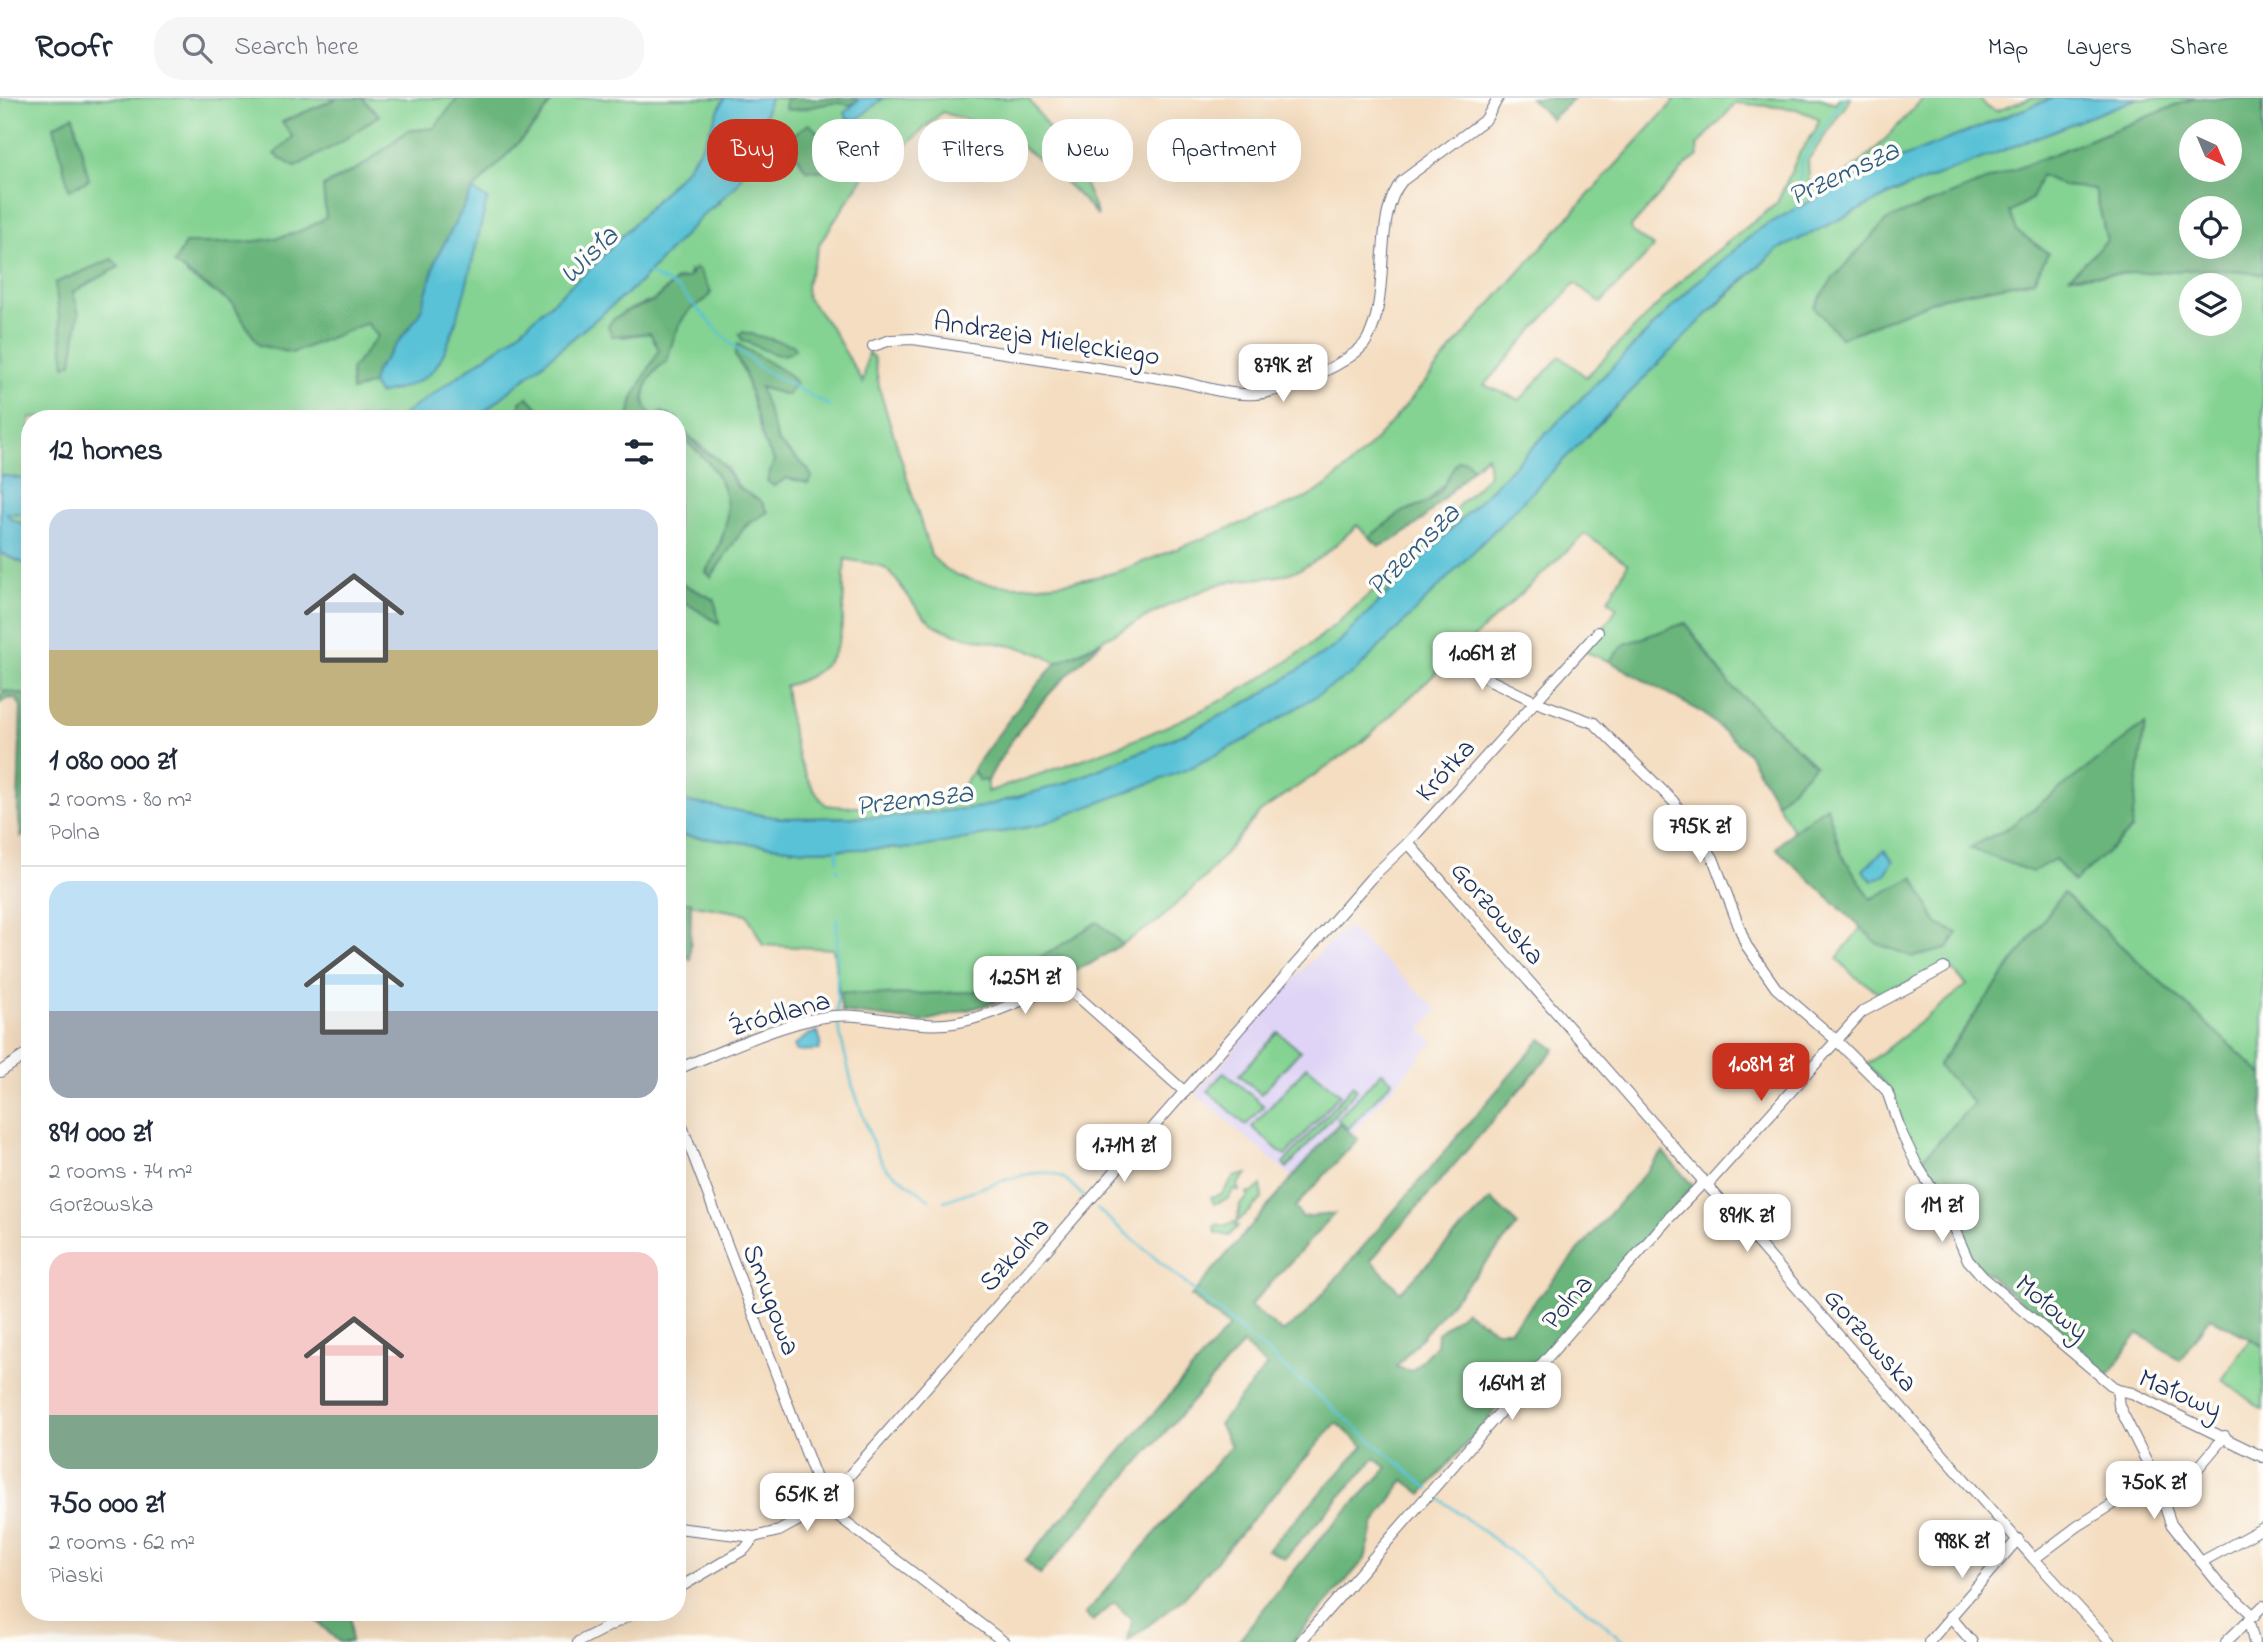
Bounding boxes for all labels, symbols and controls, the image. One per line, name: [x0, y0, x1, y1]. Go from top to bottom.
search box: [154, 17, 644, 80]
text: Roofr: [35, 24, 112, 72]
icon: search: [178, 29, 216, 67]
text: Search here: [234, 29, 359, 67]
text: Map: [1988, 31, 2028, 66]
text: Layers: [2066, 31, 2132, 66]
text: Share: [2170, 31, 2228, 66]
chip: Buy: [707, 119, 798, 182]
chip: Rent: [812, 119, 904, 182]
chip: Filters: [918, 119, 1028, 182]
chip: New: [1042, 119, 1133, 182]
chip: Apartment: [1147, 119, 1301, 182]
north arrow: [2179, 119, 2242, 182]
map controls: [2179, 119, 2242, 336]
water label: Przemsza: [1781, 129, 1908, 220]
button: locate: [2179, 196, 2242, 259]
water label: Wisła: [550, 216, 631, 296]
button: layers: [2179, 273, 2242, 336]
street label: Andrzeja Mielęckiego: [930, 302, 1163, 379]
pin: 879K zł: [1218, 344, 1348, 404]
text: 879K zł: [1255, 350, 1311, 383]
text: 12 homes: [49, 430, 163, 474]
icon: filters: [620, 433, 658, 471]
water label: Przemsza: [1357, 493, 1472, 608]
icon: home: [291, 555, 417, 681]
pin: 1.06M zł: [1410, 632, 1554, 692]
text: 1.06M zł: [1449, 638, 1515, 671]
street label: Krótka: [1407, 730, 1486, 812]
text: 1 080 000 zł: [49, 740, 176, 784]
water label: Przemsza: [853, 772, 976, 830]
text: 2 rooms · 80 m²: [49, 784, 192, 817]
pin: 795K zł: [1635, 806, 1765, 865]
text: 795K zł: [1669, 811, 1731, 844]
text: Polna: [49, 817, 100, 850]
street label: Gorzowska: [1439, 853, 1554, 976]
icon: home: [291, 927, 417, 1053]
pin: 1.25M zł: [953, 956, 1097, 1016]
text: 1.25M zł: [989, 962, 1061, 995]
street label: Źródlana: [725, 981, 835, 1049]
pin: 1.08M zł: [1689, 1044, 1833, 1103]
text: 1.08M zł: [1728, 1049, 1794, 1082]
text: 891 000 zł: [49, 1112, 152, 1156]
pin: 1.71M zł: [1052, 1124, 1196, 1184]
text: 1.71M zł: [1092, 1130, 1156, 1163]
text: 2 rooms · 74 m²: [49, 1156, 193, 1189]
pin: 1M zł: [1893, 1184, 1991, 1244]
text: Gorzowska: [49, 1189, 153, 1222]
text: 1M zł: [1921, 1190, 1963, 1223]
pin: 891K zł: [1682, 1194, 1812, 1254]
text: 891K zł: [1720, 1200, 1774, 1233]
street label: Szkolna: [970, 1208, 1061, 1302]
street label: Smugowa: [730, 1239, 810, 1362]
street label: Mołowy: [2005, 1265, 2097, 1352]
street label: Polna: [1533, 1266, 1604, 1340]
street label: Gorzowska: [1812, 1280, 1927, 1403]
icon: home: [291, 1298, 417, 1424]
street label: Małowy: [2132, 1359, 2228, 1431]
pin: 1.64M zł: [1440, 1362, 1584, 1422]
text: 1.64M zł: [1479, 1368, 1545, 1401]
pin: 750K zł: [2089, 1462, 2219, 1521]
text: 750K zł: [2122, 1467, 2186, 1500]
pin: 651K zł: [742, 1474, 872, 1533]
text: 651K zł: [776, 1479, 838, 1512]
text: 750 000 zł: [49, 1483, 165, 1527]
pin: 998K zł: [1897, 1520, 2027, 1580]
text: 998K zł: [1935, 1526, 1989, 1559]
text: 2 rooms · 62 m²: [49, 1527, 195, 1560]
text: Piaski: [49, 1560, 103, 1593]

